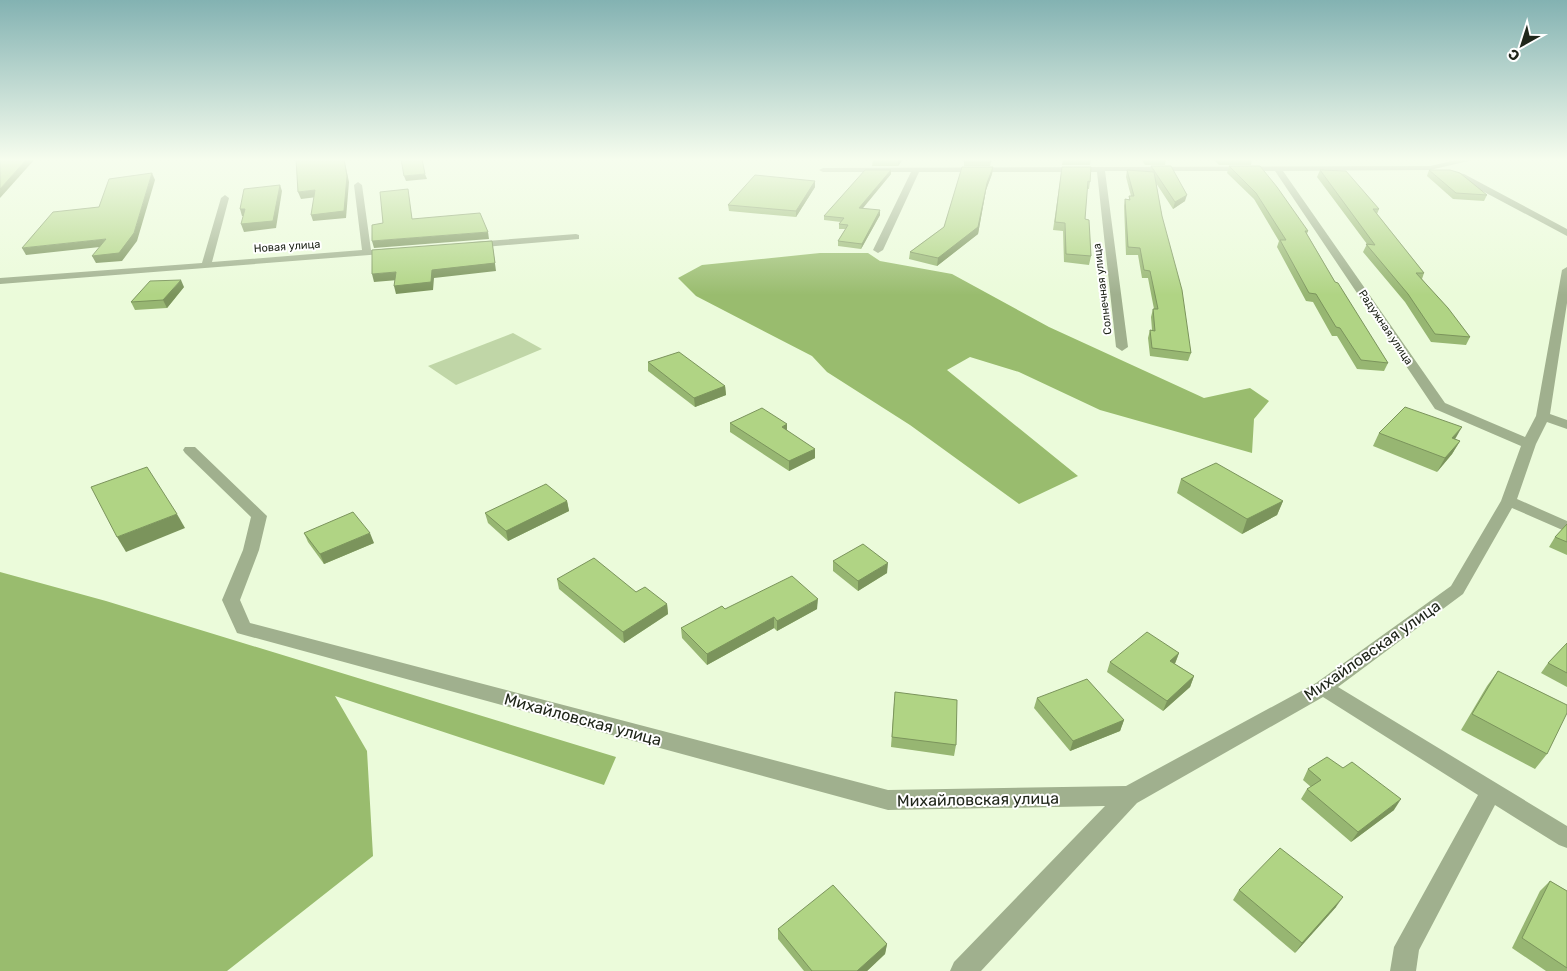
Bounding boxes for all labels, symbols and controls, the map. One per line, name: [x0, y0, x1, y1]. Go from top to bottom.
north arrow: [1497, 20, 1547, 70]
text: С: [1505, 45, 1523, 64]
street label: Новая улица: [253, 238, 321, 255]
street label: Солнечная улица: [1090, 243, 1115, 335]
street label: Радужная улица: [1356, 287, 1415, 367]
street label: Михайловская улица: [1300, 596, 1444, 705]
street label: Михайловская улица: [502, 689, 664, 750]
street label: Михайловская улица: [897, 789, 1059, 810]

